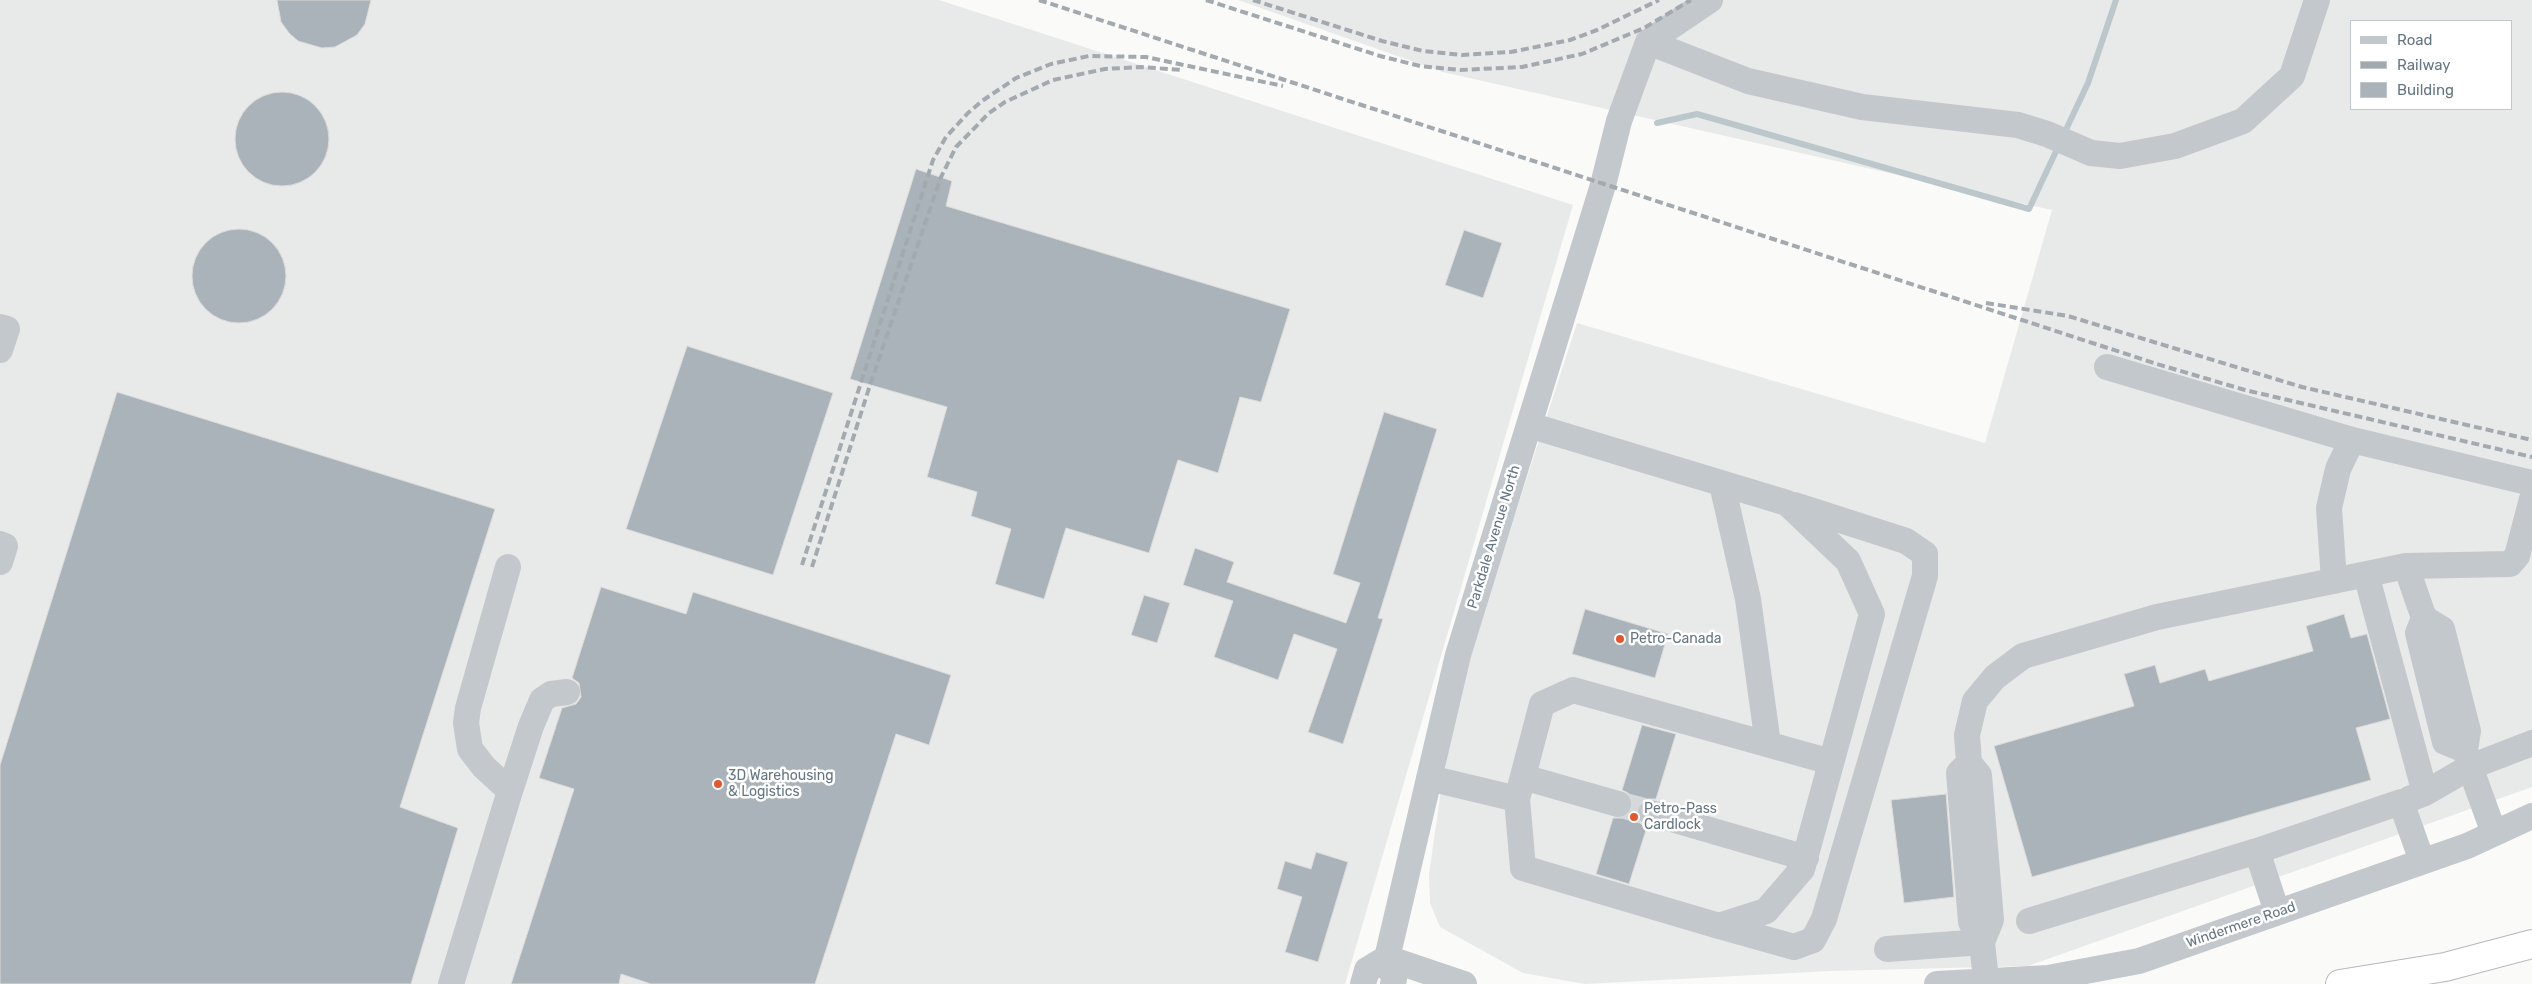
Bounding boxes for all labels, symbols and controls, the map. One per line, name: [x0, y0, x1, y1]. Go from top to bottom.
legend: [2350, 20, 2512, 110]
text: Road: [2397, 31, 2433, 49]
text: Railway: [2397, 56, 2451, 74]
text: Building: [2397, 81, 2454, 99]
street label: Parkdale Avenue North: [1464, 463, 1524, 611]
place label: Petro-Canada: [1630, 631, 1721, 647]
marker: Petro-Canada: [1614, 633, 1626, 645]
place label: 3D Warehousing & Logistics: [728, 768, 834, 800]
marker: 3D Warehousing & Logistics: [712, 778, 724, 790]
place label: Petro-Pass Cardlock: [1644, 801, 1717, 834]
marker: Petro-Pass Cardlock: [1628, 811, 1640, 823]
street label: Windermere Road: [2184, 898, 2298, 952]

